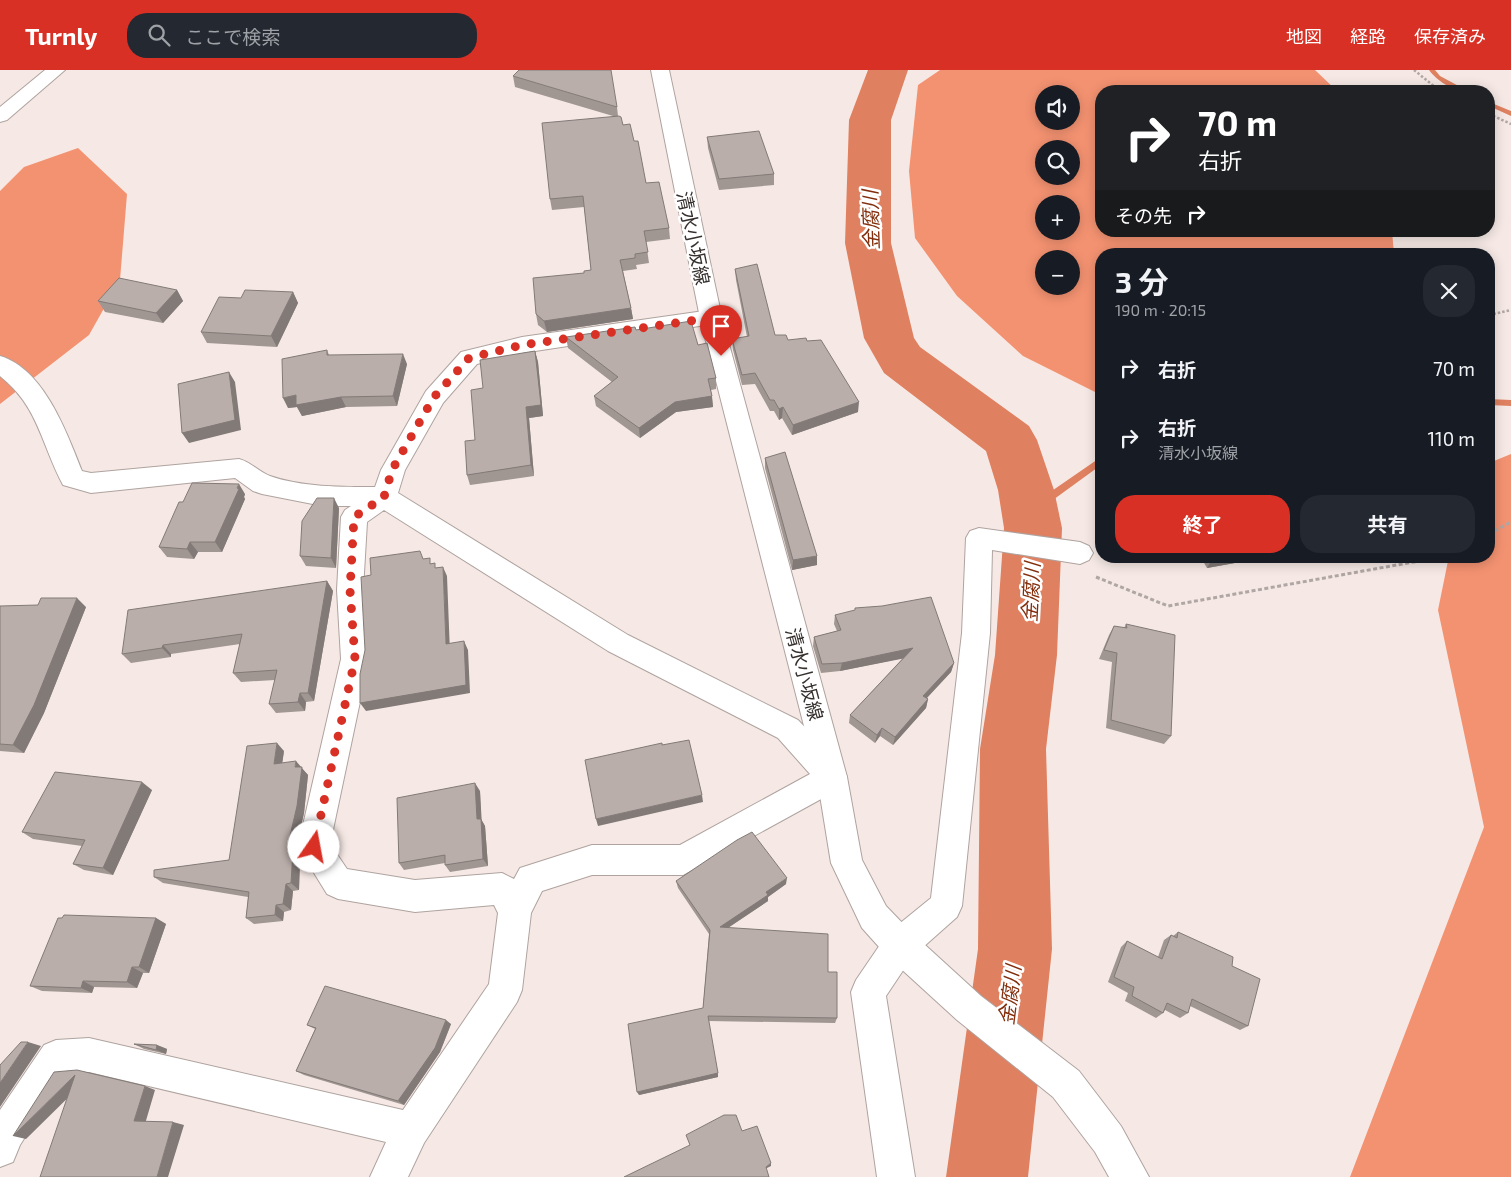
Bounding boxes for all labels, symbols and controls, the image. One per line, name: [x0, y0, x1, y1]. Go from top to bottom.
search box: [127, 13, 477, 58]
text: Turnly: [25, 21, 97, 50]
icon: search: [145, 21, 173, 49]
text: ここで検索: [185, 25, 280, 48]
text: 地図: [1286, 25, 1322, 47]
text: 経路: [1350, 25, 1386, 47]
text: 保存済み: [1414, 25, 1486, 47]
map controls: [1035, 85, 1080, 295]
button: sound: [1035, 85, 1080, 130]
text: 70 m: [1198, 101, 1277, 143]
icon: right: [1115, 105, 1180, 170]
button: search: [1035, 140, 1080, 185]
text: 右折: [1198, 147, 1242, 173]
water label: 金腐川: [857, 188, 883, 250]
street label: 清水小坂線: [673, 189, 715, 287]
button: +: [1035, 195, 1080, 240]
icon: right: [1182, 200, 1210, 228]
text: その先: [1115, 204, 1172, 227]
button: −: [1035, 250, 1080, 295]
text: 3 分: [1115, 263, 1169, 299]
button: close: [1423, 265, 1475, 317]
text: 190 m · 20:15: [1115, 300, 1206, 319]
pin: [700, 305, 742, 356]
icon: arrive: [707, 312, 735, 340]
icon: right: [1115, 354, 1143, 382]
text: 70 m: [1433, 357, 1475, 380]
text: 右折: [1158, 358, 1196, 381]
text: 右折: [1158, 416, 1196, 439]
icon: right: [1115, 424, 1143, 452]
text: 110 m: [1428, 427, 1475, 450]
text: 清水小坂線: [1158, 443, 1238, 462]
button: 終了: [1115, 495, 1290, 553]
button: 共有: [1300, 495, 1475, 553]
water label: 金腐川: [1016, 559, 1044, 623]
street label: 清水小坂線: [782, 625, 828, 723]
position arrow: [287, 820, 339, 872]
water label: 金腐川: [993, 962, 1025, 1026]

